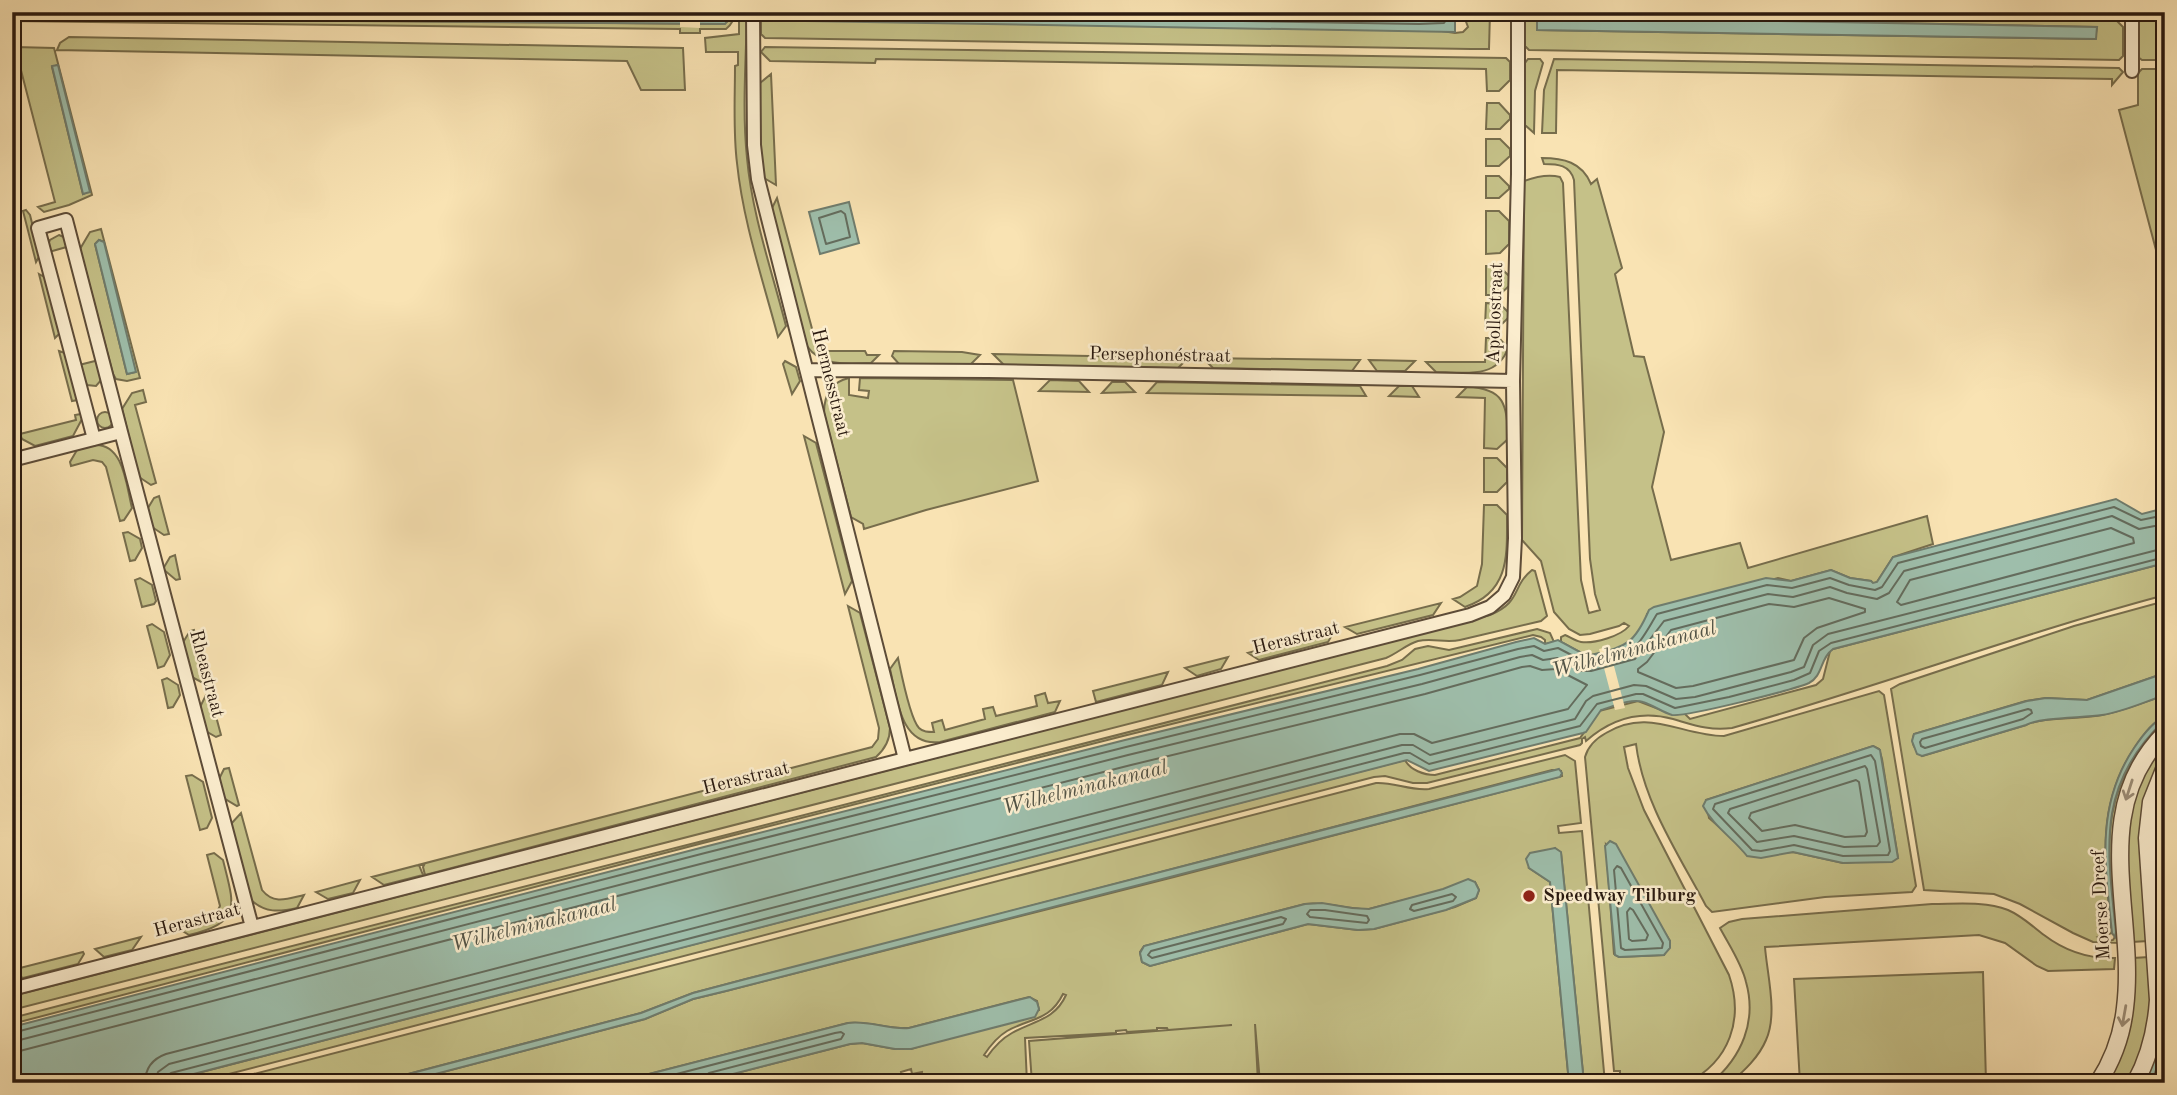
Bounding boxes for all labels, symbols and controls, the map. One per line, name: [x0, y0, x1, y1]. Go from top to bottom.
street label: Apollostraat: [1485, 262, 1507, 364]
street label: Hermesstraat: [807, 327, 853, 439]
street label: Persephonéstraat: [1089, 345, 1231, 367]
water label: Wilhelminakanaal: [1549, 618, 1719, 682]
street label: Herastraat: [1251, 619, 1341, 659]
street label: Rheastraat: [185, 628, 227, 720]
water label: Wilhelminakanaal: [1000, 757, 1170, 819]
street label: Herastraat: [701, 759, 791, 799]
one-way arrow: [2122, 779, 2135, 801]
street label: Moerse Dreef: [2090, 849, 2114, 961]
place label: Speedway Tilburg: [1543, 887, 1696, 906]
marker: Speedway Tilburg: [1521, 888, 1537, 904]
water label: Wilhelminakanaal: [449, 894, 619, 956]
street label: Herastraat: [152, 900, 242, 942]
one-way arrow: [2116, 1004, 2130, 1027]

